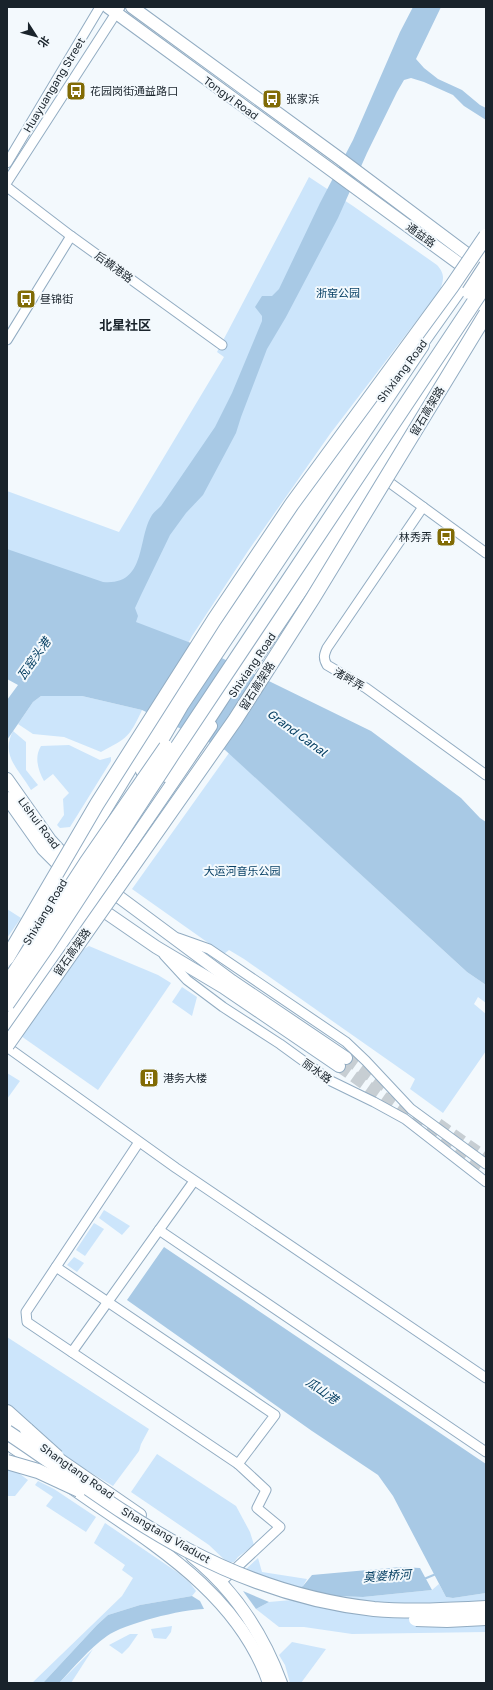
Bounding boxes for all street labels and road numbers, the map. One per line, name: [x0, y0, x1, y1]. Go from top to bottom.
street label: Huayuangang Street: [20, 35, 87, 135]
street label: Tongyi Road: [201, 73, 261, 122]
street label: 通益路: [404, 220, 438, 250]
street label: 后横港路: [93, 248, 136, 285]
street label: Shixiang Road: [374, 337, 429, 405]
street label: 留石高架路: [407, 384, 446, 438]
street label: Shixiang Road: [225, 630, 278, 700]
street label: 留石高架路: [236, 659, 277, 712]
street label: 渚畔弄: [332, 665, 367, 692]
street label: Lishui Road: [16, 794, 63, 851]
street label: Shixiang Road: [20, 876, 70, 947]
street label: 留石高架路: [50, 925, 93, 978]
street label: 丽水路: [300, 1056, 335, 1085]
street label: Shangtang Road: [38, 1440, 117, 1501]
street label: Shangtang Viaduct: [119, 1504, 213, 1565]

